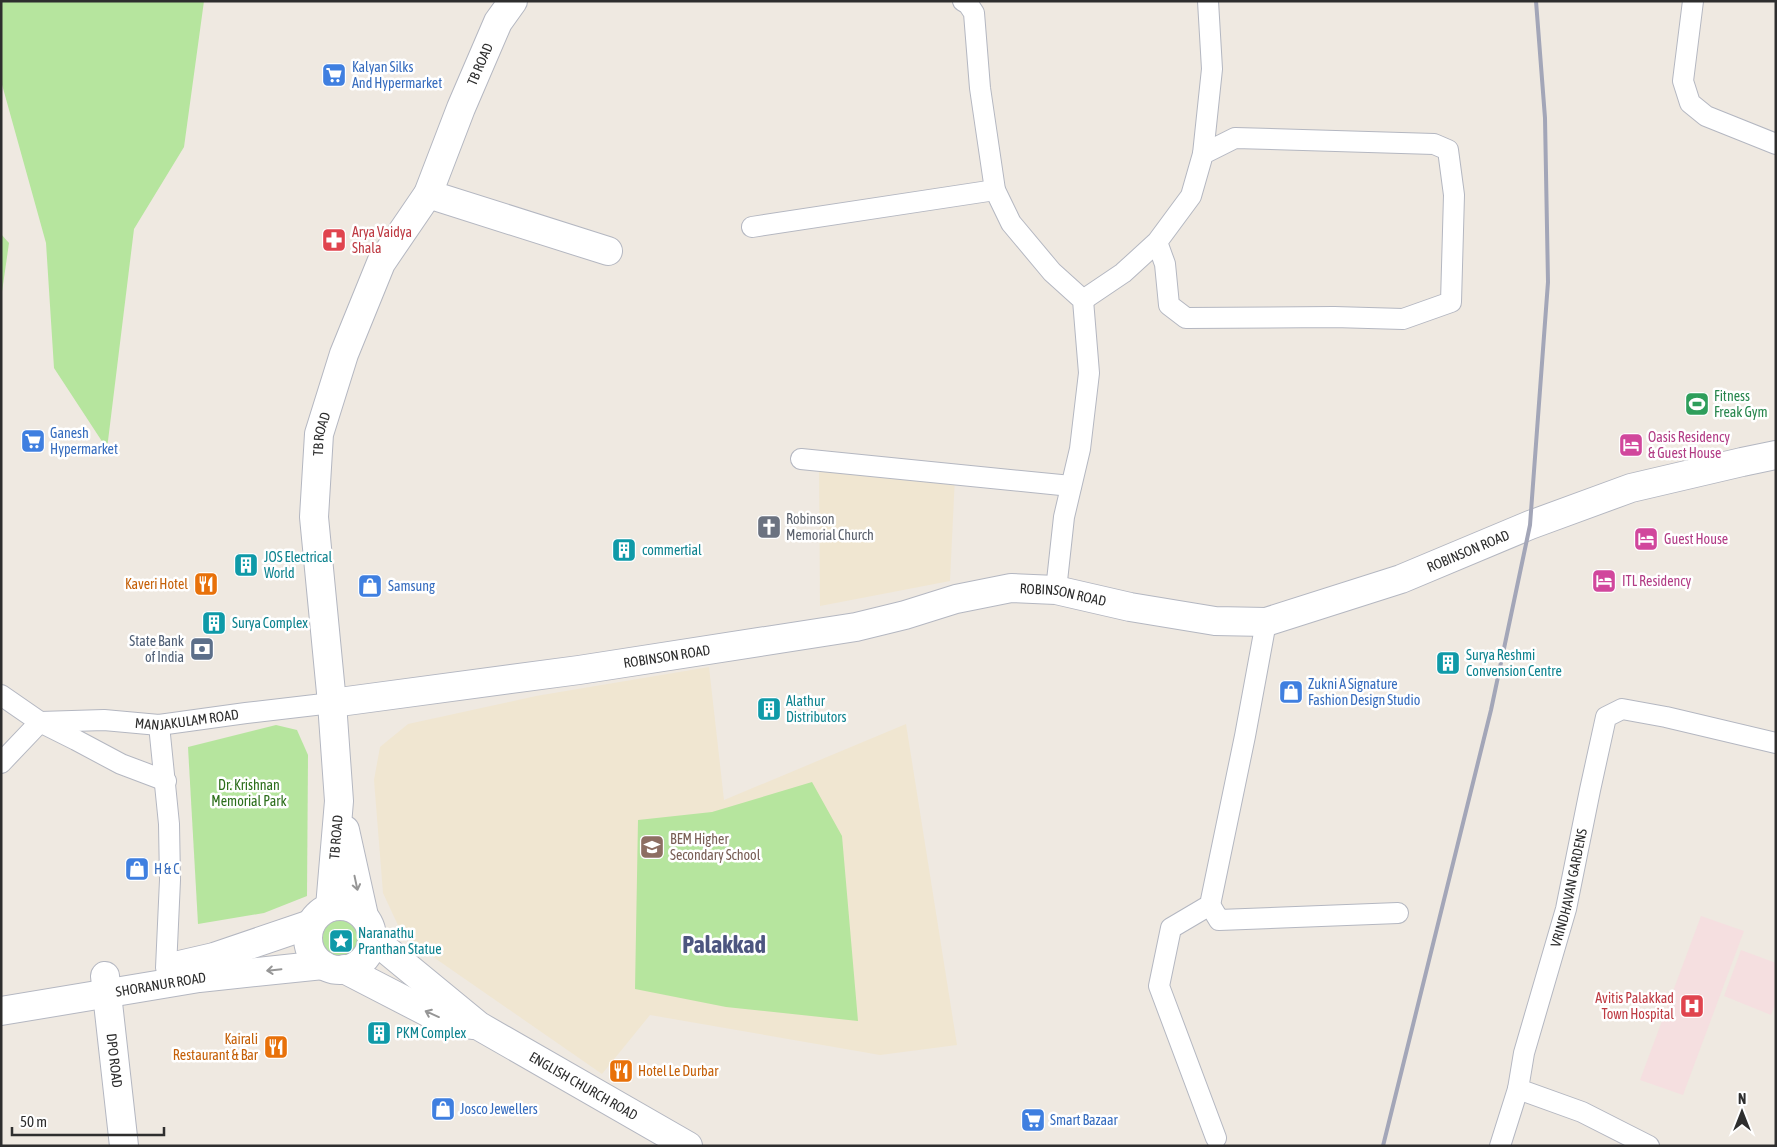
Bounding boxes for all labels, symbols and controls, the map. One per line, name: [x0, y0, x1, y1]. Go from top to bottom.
street label: TB ROAD: [464, 40, 496, 88]
place label: Kalyan Silks And Hypermarket: [352, 59, 442, 91]
supermarket icon: Kalyan Silks And Hypermarket: [321, 62, 347, 88]
place label: Arya Vaidya Shala: [352, 224, 412, 256]
pharmacy icon: Arya Vaidya Shala: [321, 227, 347, 253]
place label: Fitness Freak Gym: [1714, 388, 1768, 420]
sports icon: Fitness Freak Gym: [1684, 391, 1710, 417]
street label: TB ROAD: [310, 410, 333, 456]
place label: Ganesh Hypermarket: [50, 425, 118, 457]
supermarket icon: Ganesh Hypermarket: [20, 428, 46, 454]
place label: Oasis Residency & Guest House: [1648, 429, 1730, 461]
hotel icon: Oasis Residency & Guest House: [1618, 432, 1644, 458]
place label: Robinson Memorial Church: [786, 511, 874, 543]
church icon: Robinson Memorial Church: [756, 514, 782, 540]
hotel icon: Guest House: [1633, 526, 1659, 552]
street label: ROBINSON ROAD: [1425, 527, 1512, 575]
place label: Guest House: [1664, 531, 1728, 547]
building icon: commertial: [611, 537, 637, 563]
place label: commertial: [642, 542, 702, 558]
place label: JOS Electrical World: [264, 549, 333, 581]
building icon: JOS Electrical World: [233, 552, 259, 578]
hotel icon: ITL Residency: [1591, 568, 1617, 594]
restaurant icon: Kaveri Hotel: [193, 571, 219, 597]
shop icon: Samsung: [357, 573, 383, 599]
place label: ITL Residency: [1622, 573, 1692, 589]
place label: Kaveri Hotel: [125, 576, 188, 592]
place label: Samsung: [388, 578, 435, 594]
street label: ROBINSON ROAD: [1019, 580, 1108, 609]
building icon: Surya Complex: [201, 610, 227, 636]
place label: Surya Complex: [232, 615, 308, 631]
place label: State Bank of India: [129, 633, 184, 665]
bank icon: State Bank of India: [189, 636, 215, 662]
street label: ROBINSON ROAD: [622, 642, 711, 671]
place label: Surya Reshmi Convension Centre: [1466, 647, 1562, 679]
building icon: Surya Reshmi Convension Centre: [1435, 650, 1461, 676]
place label: Zukni A Signature Fashion Design Studio: [1308, 676, 1420, 708]
shop icon: Zukni A Signature Fashion Design Studio: [1278, 679, 1304, 705]
place label: Alathur Distributors: [786, 693, 846, 725]
building icon: Alathur Distributors: [756, 696, 782, 722]
street label: MANJAKULAM ROAD: [134, 706, 240, 733]
park label: Dr. Krishnan Memorial Park: [211, 777, 287, 809]
street label: TB ROAD: [326, 814, 346, 860]
street label: VRINDHAVAN GARDENS: [1547, 827, 1590, 949]
place label: BEM Higher Secondary School: [670, 831, 761, 863]
school or university icon: BEM Higher Secondary School: [639, 834, 665, 860]
shop icon: H & C: [124, 856, 150, 882]
place label: H & C: [154, 861, 180, 877]
one-way arrow: [352, 875, 362, 891]
place label: Naranathu Pranthan Statue: [358, 925, 442, 957]
place icon: Naranathu Pranthan Statue: [328, 928, 354, 954]
district label: Palakkad: [682, 931, 766, 958]
one-way arrow: [267, 965, 283, 975]
street label: SHORANUR ROAD: [114, 969, 207, 1000]
place label: Avitis Palakkad Town Hospital: [1595, 990, 1674, 1022]
hospital icon: Avitis Palakkad Town Hospital: [1679, 993, 1705, 1019]
one-way arrow: [425, 1008, 440, 1018]
building icon: PKM Complex: [366, 1020, 392, 1046]
place label: PKM Complex: [396, 1025, 466, 1041]
place label: Kairali Restaurant & Bar: [173, 1031, 259, 1063]
street label: DPO ROAD: [103, 1032, 125, 1089]
restaurant icon: Kairali Restaurant & Bar: [263, 1034, 289, 1060]
street label: ENGLISH CHURCH ROAD: [526, 1049, 641, 1123]
restaurant icon: Hotel Le Durbar: [608, 1058, 634, 1084]
place label: Hotel Le Durbar: [638, 1063, 719, 1079]
north arrow: [1717, 1087, 1767, 1137]
text: N: [1738, 1091, 1746, 1107]
shop icon: Josco Jewellers: [430, 1096, 456, 1122]
place label: Josco Jewellers: [460, 1101, 538, 1117]
scale bar: [12, 1104, 165, 1136]
supermarket icon: Smart Bazaar: [1020, 1107, 1046, 1133]
place label: Smart Bazaar: [1050, 1112, 1119, 1128]
text: 50 m: [20, 1113, 47, 1130]

